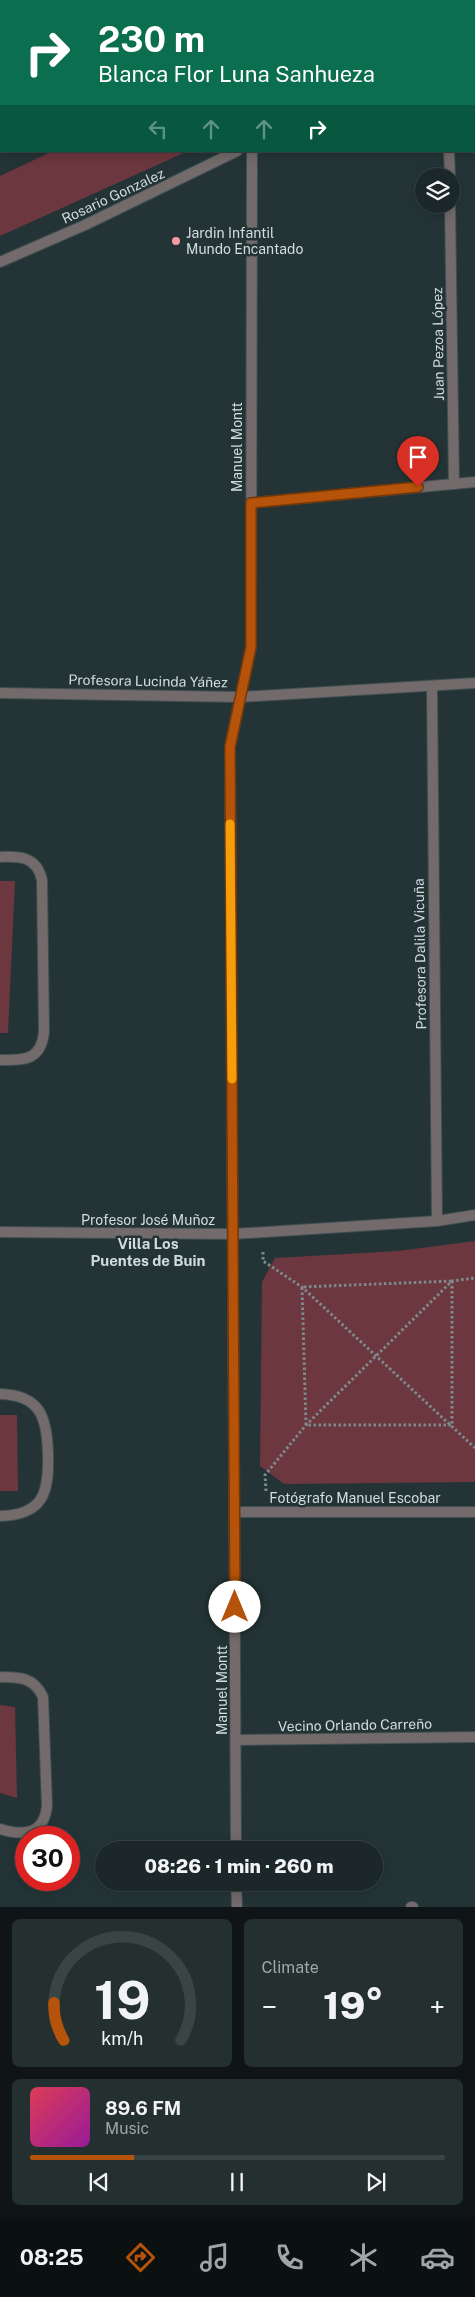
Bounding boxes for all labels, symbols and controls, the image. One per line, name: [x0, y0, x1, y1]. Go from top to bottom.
text: 230 m: [98, 19, 205, 60]
icon: right: [15, 20, 80, 85]
text: Blanca Flor Luna Sanhueza: [98, 61, 375, 87]
icon: left: [144, 115, 172, 143]
icon: ahead: [197, 115, 225, 143]
icon: ahead: [250, 115, 278, 143]
icon: right: [303, 115, 331, 143]
street label: Rosario Gonzalez: [59, 165, 167, 227]
map controls: [415, 168, 460, 213]
button: layers: [415, 168, 460, 213]
place label: Jardin Infantil Mundo Encantado: [186, 225, 303, 257]
marker: Jardin Infantil Mundo Encantado: [170, 235, 182, 247]
street label: Juan Pezoa López: [429, 287, 447, 401]
street label: Manuel Montt: [229, 402, 245, 492]
pin: [397, 436, 439, 487]
icon: arrive: [404, 443, 432, 471]
street label: Profesora Lucinda Yáñez: [68, 672, 228, 690]
street label: Profesora Dalila Vicuña: [411, 878, 429, 1030]
street label: Profesor José Muñoz: [81, 1212, 215, 1228]
district label: Villa Los Puentes de Buin: [91, 1235, 206, 1269]
street label: Fotógrafo Manuel Escobar: [269, 1490, 441, 1506]
position arrow: [208, 1580, 260, 1632]
street label: Manuel Montt: [214, 1645, 230, 1735]
street label: Vecino Orlando Carreño: [278, 1716, 432, 1734]
speed limit sign: 30: [15, 1826, 80, 1891]
text: 08:26 · 1 min · 260 m: [144, 1855, 334, 1877]
text: Climate: [262, 1958, 319, 1977]
text: 19: [93, 1970, 150, 2031]
text: 19°: [323, 1983, 383, 2028]
text: −: [262, 1990, 277, 2023]
text: +: [429, 1990, 445, 2023]
text: km/h: [101, 2028, 143, 2049]
text: 89.6 FM: [105, 2097, 181, 2119]
text: Music: [105, 2119, 149, 2138]
icon: previous: [85, 2168, 113, 2196]
icon: pause: [223, 2168, 251, 2196]
icon: next: [362, 2168, 390, 2196]
icon: directions: [123, 2240, 158, 2275]
icon: music: [197, 2240, 232, 2275]
icon: phone: [272, 2240, 307, 2275]
icon: climate: [346, 2240, 381, 2275]
icon: car: [420, 2240, 455, 2275]
text: 08:25: [20, 2244, 84, 2270]

